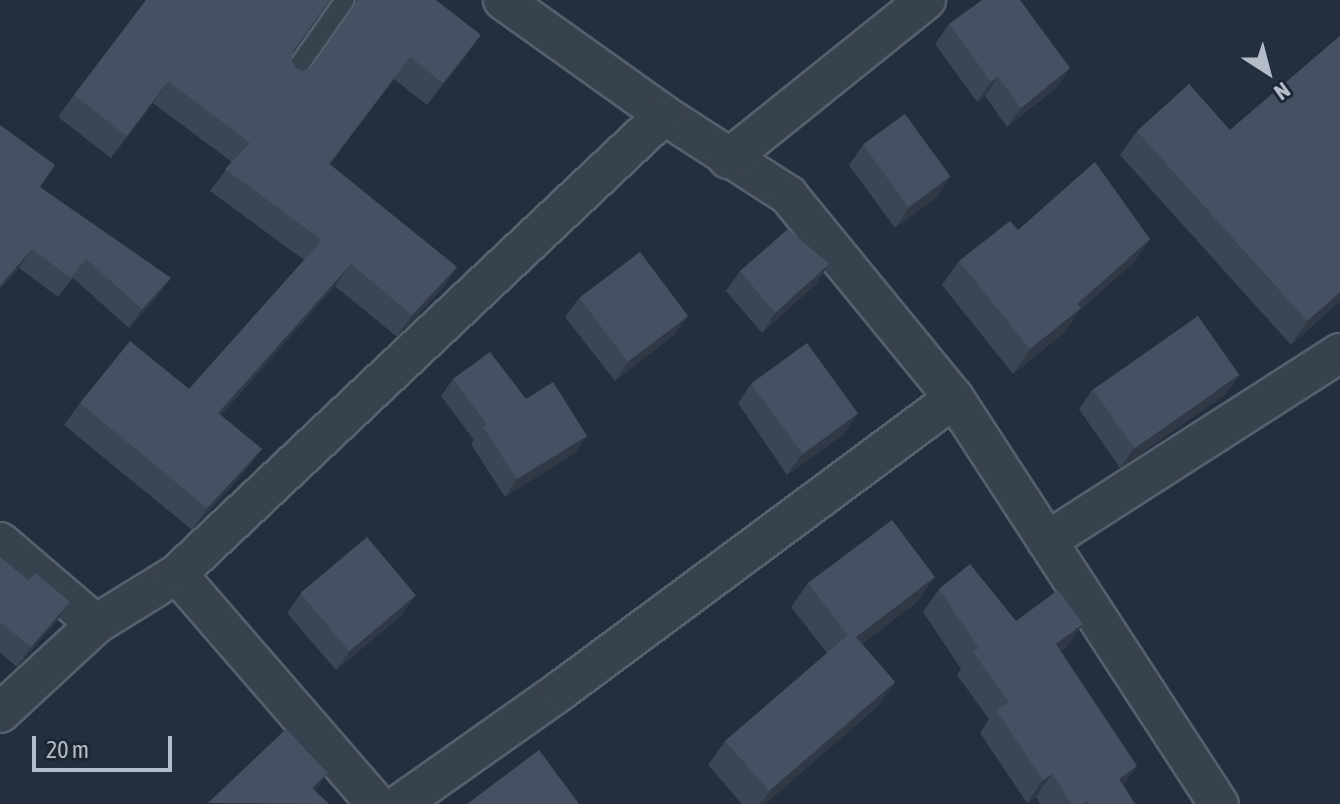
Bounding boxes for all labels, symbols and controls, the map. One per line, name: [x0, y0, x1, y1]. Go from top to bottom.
north arrow: [1228, 32, 1308, 112]
text: N: [1269, 77, 1295, 106]
scale bar: [36, 720, 176, 770]
text: 20 m: [46, 736, 89, 763]

